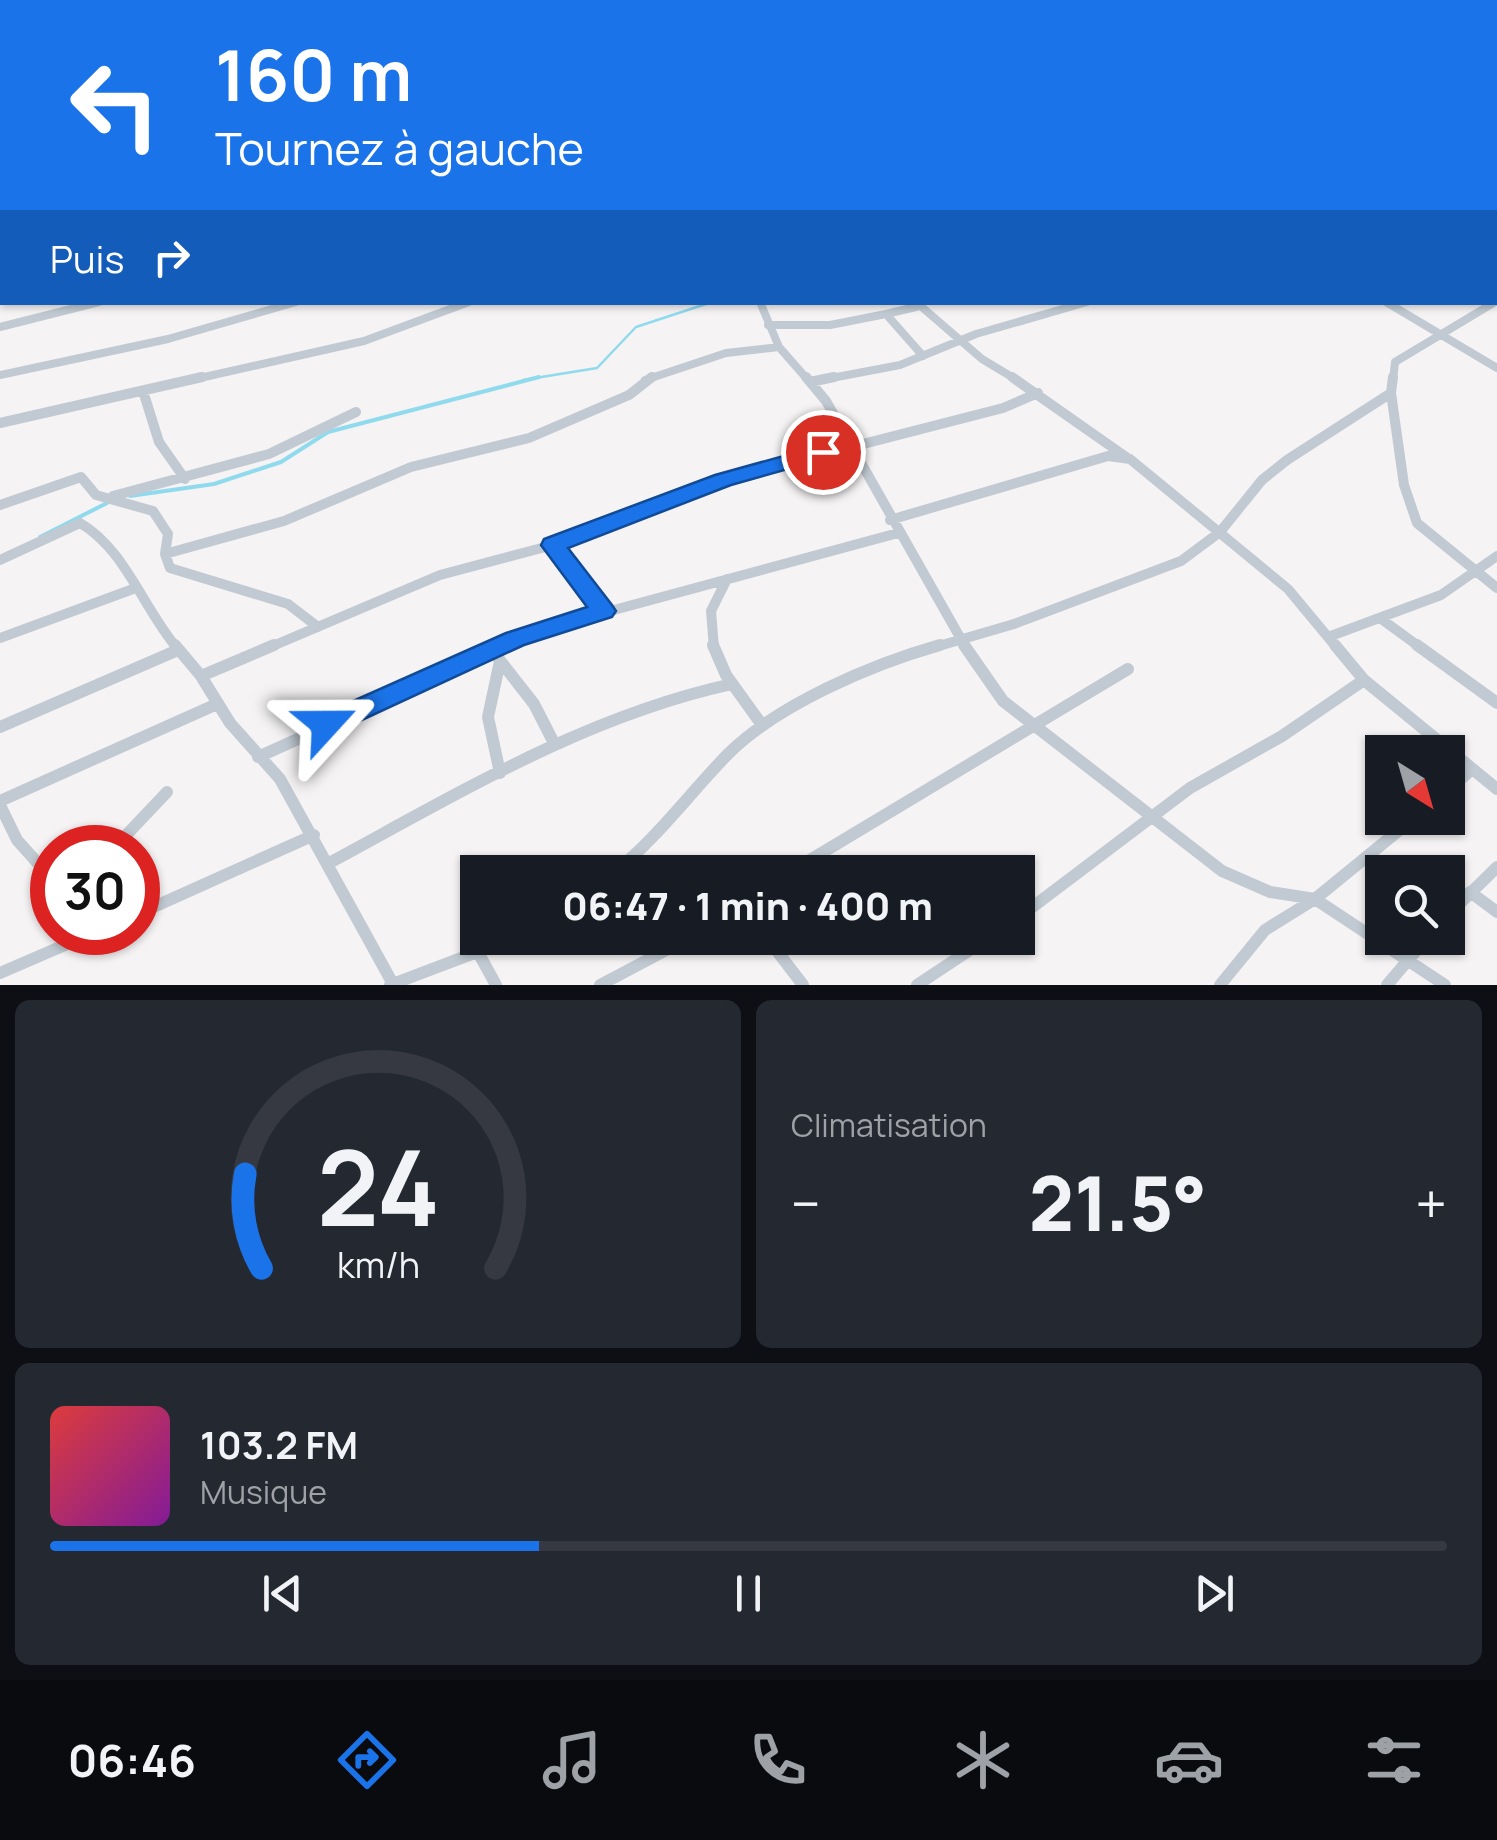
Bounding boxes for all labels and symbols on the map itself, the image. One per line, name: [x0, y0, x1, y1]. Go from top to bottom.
pin: [781, 410, 866, 495]
position arrow: [274, 672, 378, 776]
north arrow: [1365, 735, 1465, 835]
speed limit sign: 30: [30, 825, 160, 955]

